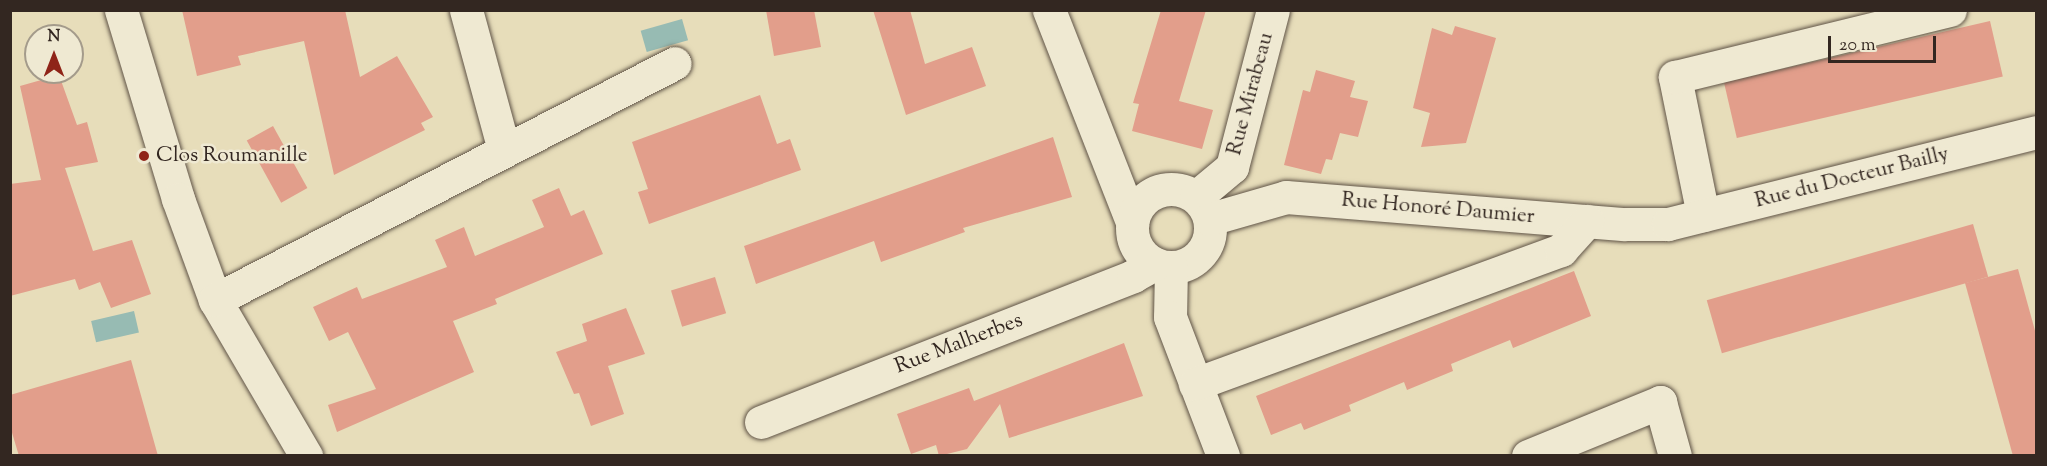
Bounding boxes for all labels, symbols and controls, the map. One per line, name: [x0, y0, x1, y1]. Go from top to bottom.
north arrow: [24, 24, 84, 84]
scale bar: [1831, 24, 1939, 62]
text: N: [48, 26, 60, 49]
street label: Rue Mirabeau: [1223, 30, 1279, 158]
text: 20 m: [1839, 33, 1876, 59]
street label: Rue du Docteur Bailly: [1753, 142, 1951, 214]
place label: Clos Roumanille: [156, 143, 308, 169]
marker: Clos Roumanille: [137, 149, 151, 163]
street label: Rue Honoré Daumier: [1340, 188, 1536, 230]
street label: Rue Malherbes: [892, 308, 1026, 380]

